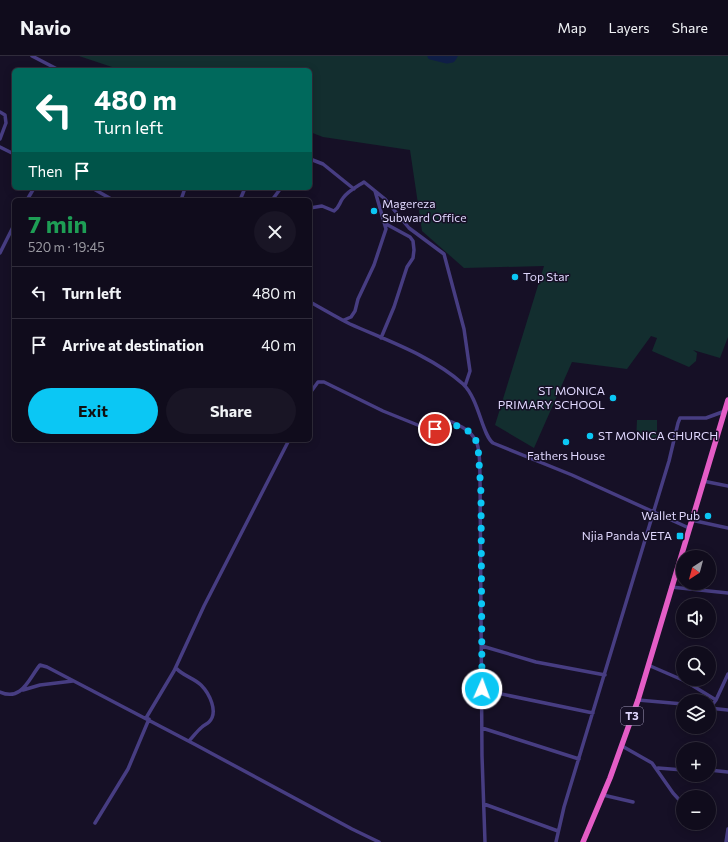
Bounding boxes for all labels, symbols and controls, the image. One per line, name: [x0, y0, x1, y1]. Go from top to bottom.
text: Navio: [20, 16, 71, 39]
text: Map: [558, 19, 586, 36]
text: Layers: [608, 19, 650, 36]
text: Share: [672, 19, 708, 36]
text: 480 m: [94, 82, 177, 116]
icon: left: [28, 84, 80, 136]
text: Turn left: [94, 116, 163, 138]
icon: arrive: [71, 160, 93, 182]
text: Then: [28, 162, 63, 180]
place label: Magereza Subward Office: [382, 196, 467, 224]
marker: Magereza Subward Office: [369, 206, 379, 216]
text: 7 min: [28, 209, 87, 238]
button: close: [254, 211, 296, 253]
text: 520 m · 19:45: [28, 239, 105, 255]
place label: Top Star: [523, 269, 569, 283]
marker: Top Star: [510, 272, 520, 282]
icon: left: [28, 282, 50, 304]
text: Turn left: [62, 284, 121, 302]
text: 480 m: [252, 284, 296, 302]
icon: arrive: [28, 334, 50, 356]
text: Arrive at destination: [62, 336, 204, 354]
text: 40 m: [261, 336, 296, 354]
place label: ST MONICA PRIMARY SCHOOL: [498, 383, 605, 411]
button: Exit: [28, 388, 158, 434]
button: Share: [166, 388, 296, 434]
marker: ST MONICA PRIMARY SCHOOL: [608, 393, 618, 403]
pin: [418, 412, 452, 446]
icon: arrive: [424, 418, 446, 440]
place label: ST MONICA CHURCH: [598, 428, 718, 442]
marker: ST MONICA CHURCH: [585, 431, 595, 441]
marker: Fathers House: [561, 437, 571, 447]
place label: Fathers House: [527, 448, 605, 462]
place label: Wallet Pub: [641, 508, 700, 522]
marker: Wallet Pub: [703, 511, 713, 521]
place label: Njia Panda VETA: [582, 528, 672, 542]
marker: Njia Panda VETA: [675, 531, 685, 541]
north arrow: [676, 550, 716, 590]
map controls: [676, 550, 716, 830]
button: sound: [676, 598, 716, 638]
button: search: [676, 646, 716, 686]
position arrow: [461, 668, 503, 710]
button: layers: [676, 694, 716, 734]
road number: T3: [621, 707, 643, 725]
button: +: [676, 742, 716, 782]
button: −: [676, 790, 716, 830]

